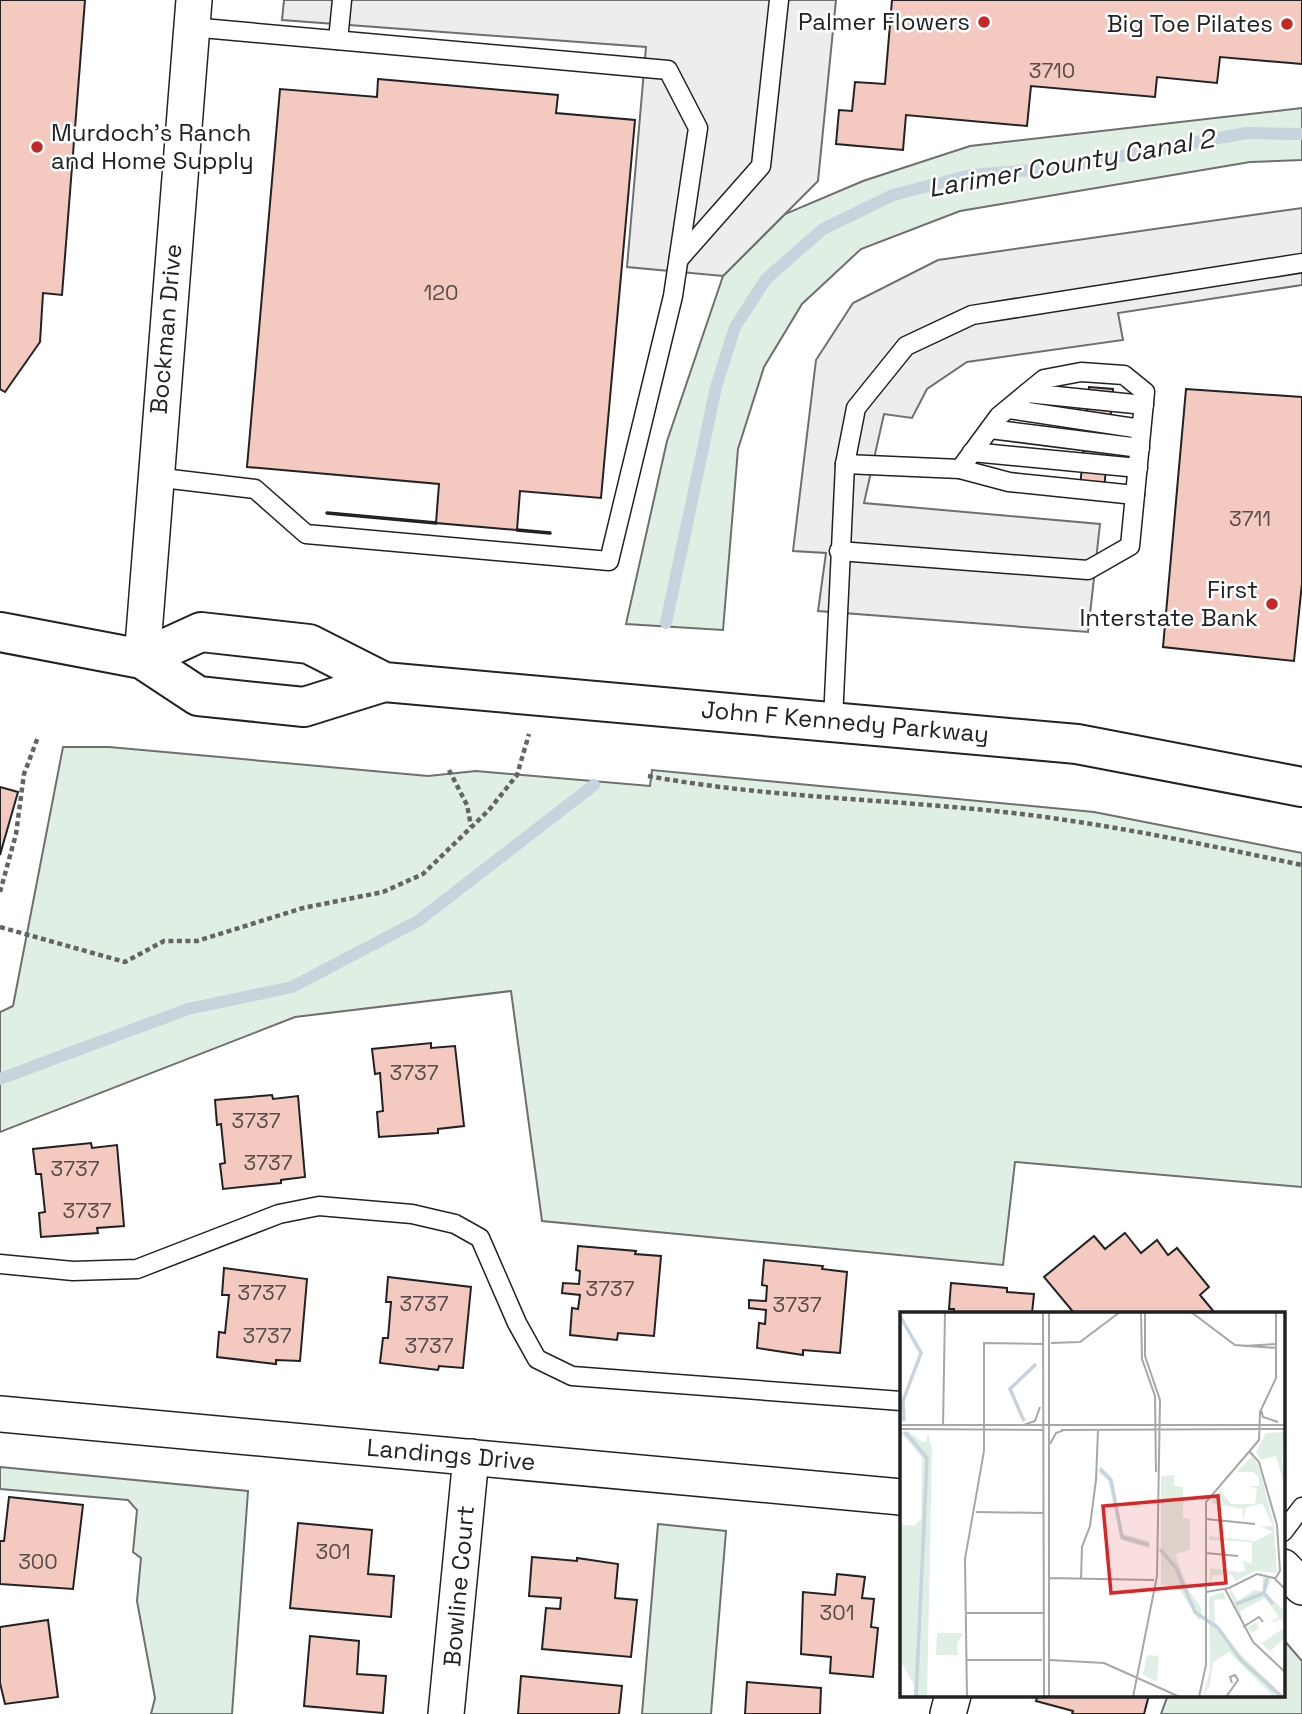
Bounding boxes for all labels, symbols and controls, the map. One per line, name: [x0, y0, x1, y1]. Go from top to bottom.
place label: Palmer Flowers: [798, 6, 970, 37]
place label: Big Toe Pilates: [1107, 8, 1273, 39]
marker: Palmer Flowers: [976, 14, 992, 30]
marker: Big Toe Pilates: [1279, 16, 1295, 32]
house number: 3710: [1029, 57, 1075, 84]
place label: Murdoch's Ranch and Home Supply: [51, 117, 254, 176]
water label: Larimer County Canal 2: [925, 121, 1220, 205]
marker: Murdoch's Ranch and Home Supply: [29, 139, 45, 155]
street label: Bockman Drive: [143, 243, 188, 415]
house number: 120: [424, 279, 458, 306]
house number: 3711: [1229, 505, 1271, 532]
place label: First Interstate Bank: [1079, 574, 1258, 633]
marker: First Interstate Bank: [1264, 596, 1280, 612]
street label: John F Kennedy Parkway: [700, 693, 990, 750]
house number: 3737: [389, 1059, 439, 1086]
house number: 3737: [231, 1107, 281, 1134]
house number: 3737: [243, 1149, 293, 1176]
house number: 3737: [50, 1155, 100, 1182]
house number: 3737: [62, 1197, 112, 1224]
house number: 3737: [585, 1275, 635, 1302]
house number: 3737: [237, 1279, 287, 1306]
house number: 3737: [399, 1290, 449, 1317]
house number: 3737: [772, 1291, 822, 1318]
inset map: [900, 1312, 1284, 1696]
house number: 3737: [242, 1322, 292, 1349]
house number: 3737: [404, 1332, 454, 1359]
street label: Landings Drive: [365, 1432, 537, 1477]
street label: Bowline Court: [436, 1504, 481, 1668]
house number: 301: [316, 1538, 350, 1565]
house number: 300: [18, 1548, 58, 1575]
house number: 301: [820, 1599, 854, 1626]

